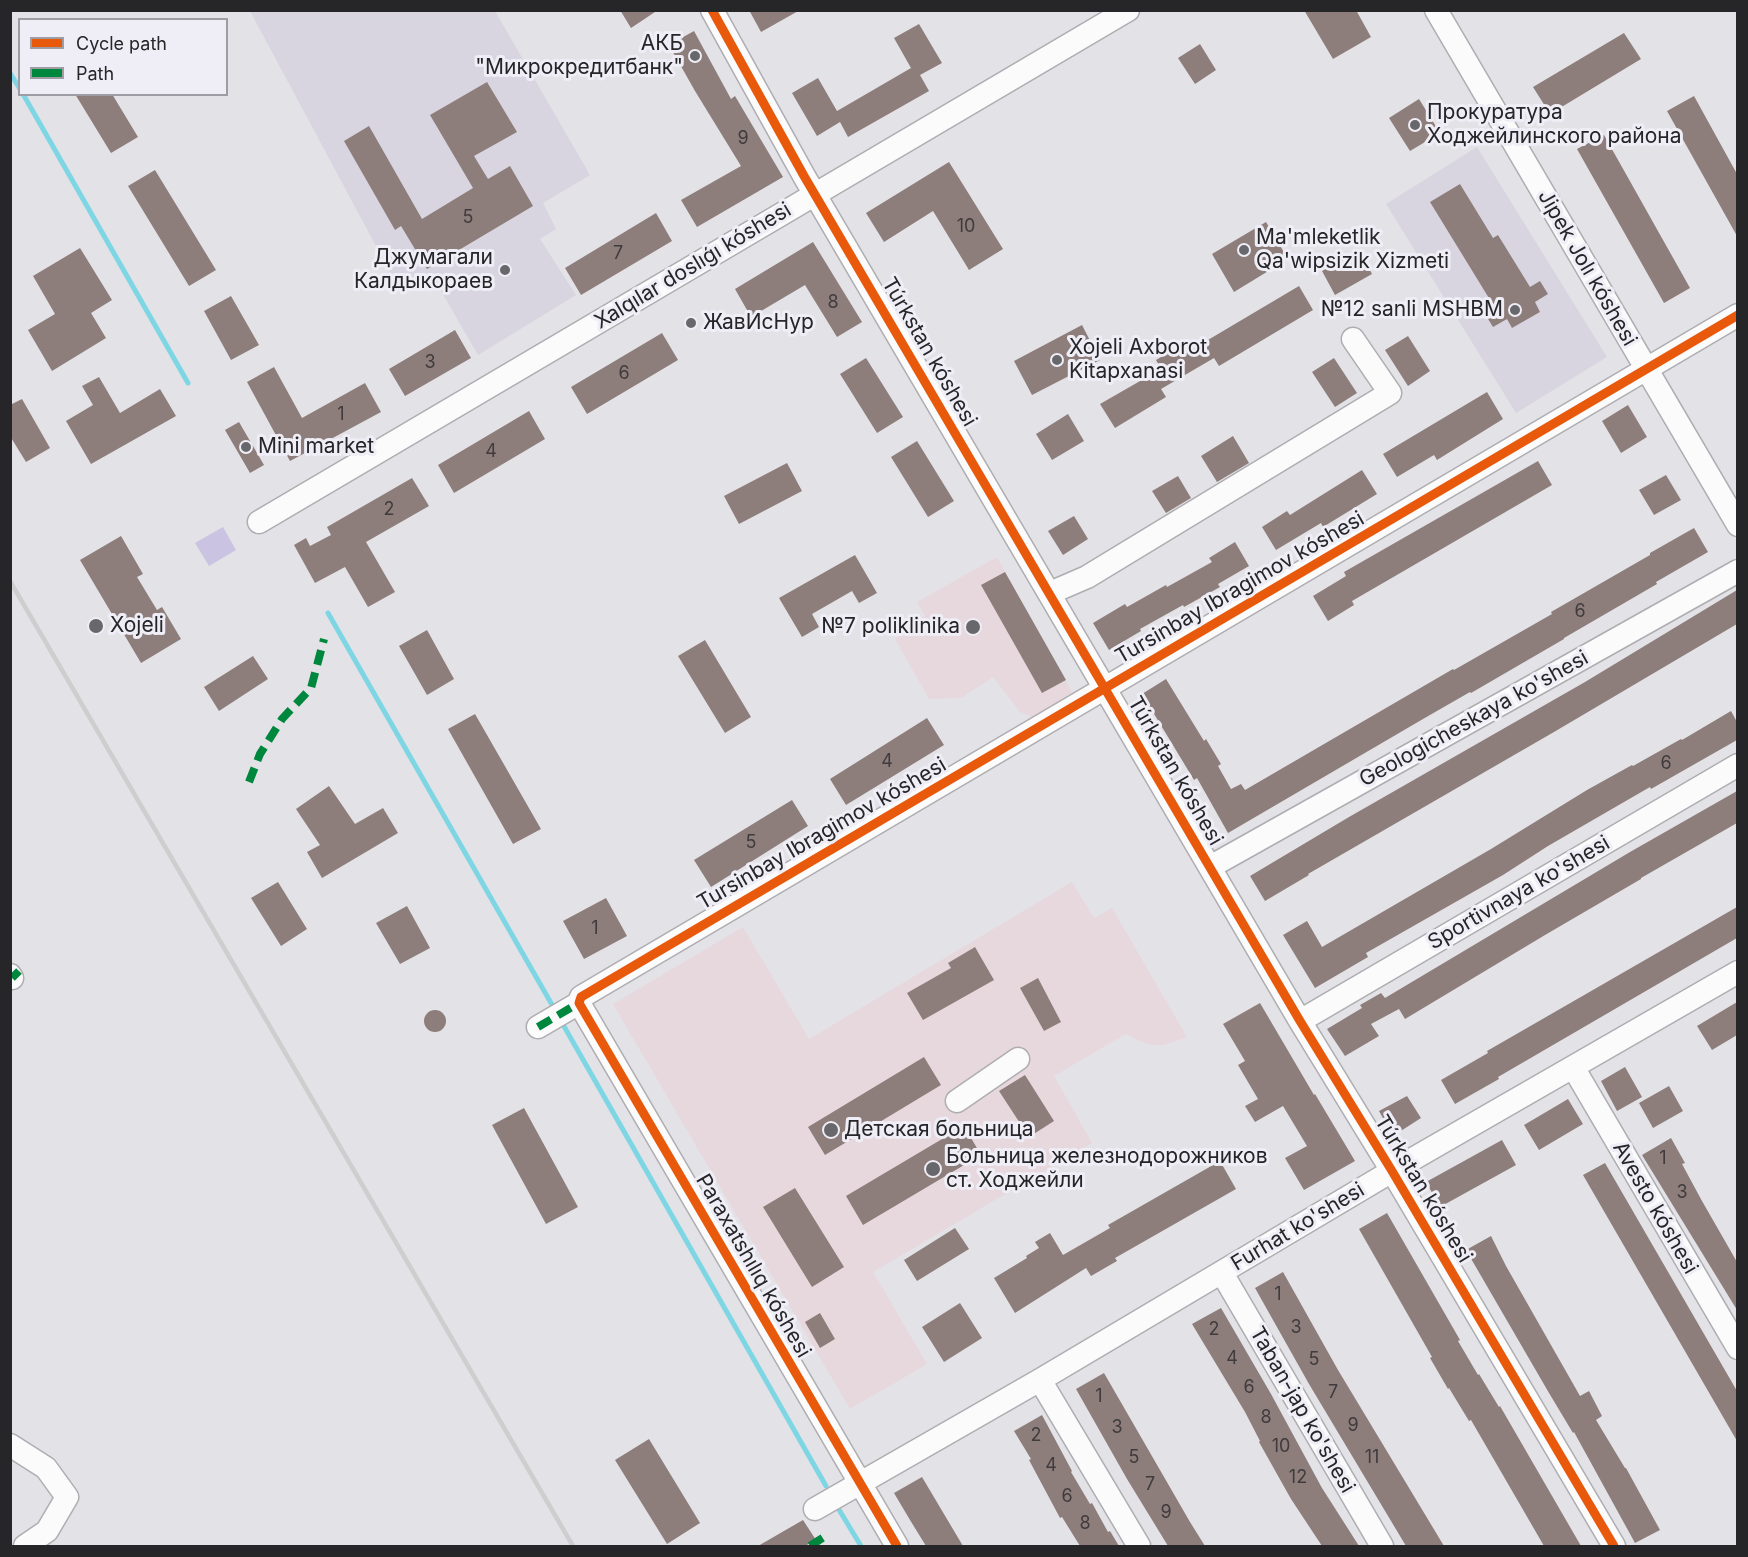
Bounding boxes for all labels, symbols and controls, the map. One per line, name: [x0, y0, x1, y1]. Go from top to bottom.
legend: [18, 18, 228, 96]
place label: АКБ "Микрокредитбанк": [475, 31, 683, 81]
text: Cycle path: [76, 33, 167, 54]
marker: АКБ "Микрокредитбанк": [688, 49, 702, 63]
text: Path: [76, 63, 114, 84]
place label: Прокуратура Ходжейлинского района: [1427, 100, 1682, 150]
marker: Прокуратура Ходжейлинского района: [1408, 118, 1422, 132]
house number: 9: [737, 128, 749, 150]
street label: Jipek Jolı kóshesi: [1532, 186, 1642, 350]
street label: Xalqılar doslıǵı kóshesi: [590, 197, 796, 335]
house number: 5: [463, 207, 473, 229]
house number: 10: [957, 216, 975, 238]
place label: Ma'mleketlik Qa'wipsizik Xizmeti: [1256, 225, 1449, 275]
house number: 7: [613, 243, 623, 265]
marker: Ma'mleketlik Qa'wipsizik Xizmeti: [1237, 243, 1251, 257]
place label: Джумагали Калдыкораев: [354, 245, 493, 295]
marker: Джумагали Калдыкораев: [498, 263, 512, 277]
street label: Túrkstan kóshesi: [876, 273, 982, 431]
house number: 8: [827, 292, 839, 314]
place label: №12 sanli MSHBM: [1321, 297, 1503, 323]
marker: №12 sanli MSHBM: [1508, 303, 1522, 317]
place label: ЖавИсНур: [703, 310, 814, 336]
marker: ЖавИсНур: [684, 316, 698, 330]
place label: Xojeli Axborot Kitapxanasi: [1069, 335, 1207, 385]
house number: 3: [424, 352, 436, 374]
marker: Xojeli Axborot Kitapxanasi: [1050, 353, 1064, 367]
house number: 6: [618, 363, 630, 385]
house number: 1: [337, 404, 345, 426]
place label: Mini market: [258, 434, 374, 460]
marker: Mini market: [239, 440, 253, 454]
house number: 4: [485, 441, 497, 463]
house number: 2: [384, 499, 394, 521]
street label: Tursinbay Ibragimov kóshesi: [1111, 506, 1369, 670]
house number: 6: [1574, 601, 1586, 623]
place label: Xojeli: [110, 613, 164, 639]
place label: №7 poliklinika: [821, 614, 960, 640]
marker: Xojeli: [87, 617, 105, 635]
marker: №7 poliklinika: [964, 618, 982, 636]
street label: Geologicheskaya ko'shesi: [1355, 645, 1593, 793]
street label: Túrkstan kóshesi: [1122, 692, 1228, 850]
house number: 4: [881, 751, 893, 773]
street label: Tursinbay Ibragimov kóshesi: [693, 752, 951, 916]
house number: 6: [1660, 753, 1672, 775]
street label: Sportivnaya ko'shesi: [1424, 831, 1614, 955]
house number: 5: [746, 832, 756, 854]
house number: 1: [591, 918, 599, 940]
street label: Túrkstan kóshesi: [1369, 1111, 1477, 1267]
place label: Детская больница: [844, 1117, 1034, 1143]
marker: Детская больница: [822, 1121, 840, 1139]
street label: Avesto kóshesi: [1607, 1137, 1703, 1279]
place label: Больница железнодорожников ст. Ходжейли: [946, 1144, 1268, 1194]
house number: 1: [1659, 1148, 1667, 1170]
marker: Больница железнодорожников ст. Ходжейли: [924, 1160, 942, 1178]
street label: Paraxatshılıq kóshesi: [690, 1170, 816, 1362]
street label: Furhat ko'shesi: [1227, 1177, 1369, 1277]
house number: 3: [1676, 1182, 1688, 1204]
house number: 1: [1274, 1284, 1282, 1306]
house number: 3: [1290, 1317, 1302, 1339]
house number: 2: [1209, 1319, 1219, 1341]
street label: Taban-jap ko'shesi: [1244, 1322, 1360, 1498]
house number: 4: [1226, 1348, 1238, 1370]
house number: 5: [1309, 1349, 1319, 1371]
house number: 6: [1243, 1377, 1255, 1399]
house number: 7: [1328, 1382, 1338, 1404]
house number: 1: [1095, 1386, 1103, 1408]
house number: 8: [1260, 1407, 1272, 1429]
house number: 9: [1347, 1415, 1359, 1437]
house number: 3: [1111, 1417, 1123, 1439]
house number: 2: [1031, 1425, 1041, 1447]
house number: 10: [1272, 1436, 1290, 1458]
house number: 5: [1129, 1447, 1139, 1469]
house number: 11: [1365, 1447, 1379, 1469]
house number: 4: [1045, 1455, 1057, 1477]
house number: 12: [1289, 1467, 1307, 1489]
house number: 7: [1145, 1474, 1155, 1496]
house number: 6: [1061, 1486, 1073, 1508]
house number: 9: [1160, 1502, 1172, 1524]
house number: 8: [1079, 1513, 1091, 1535]

